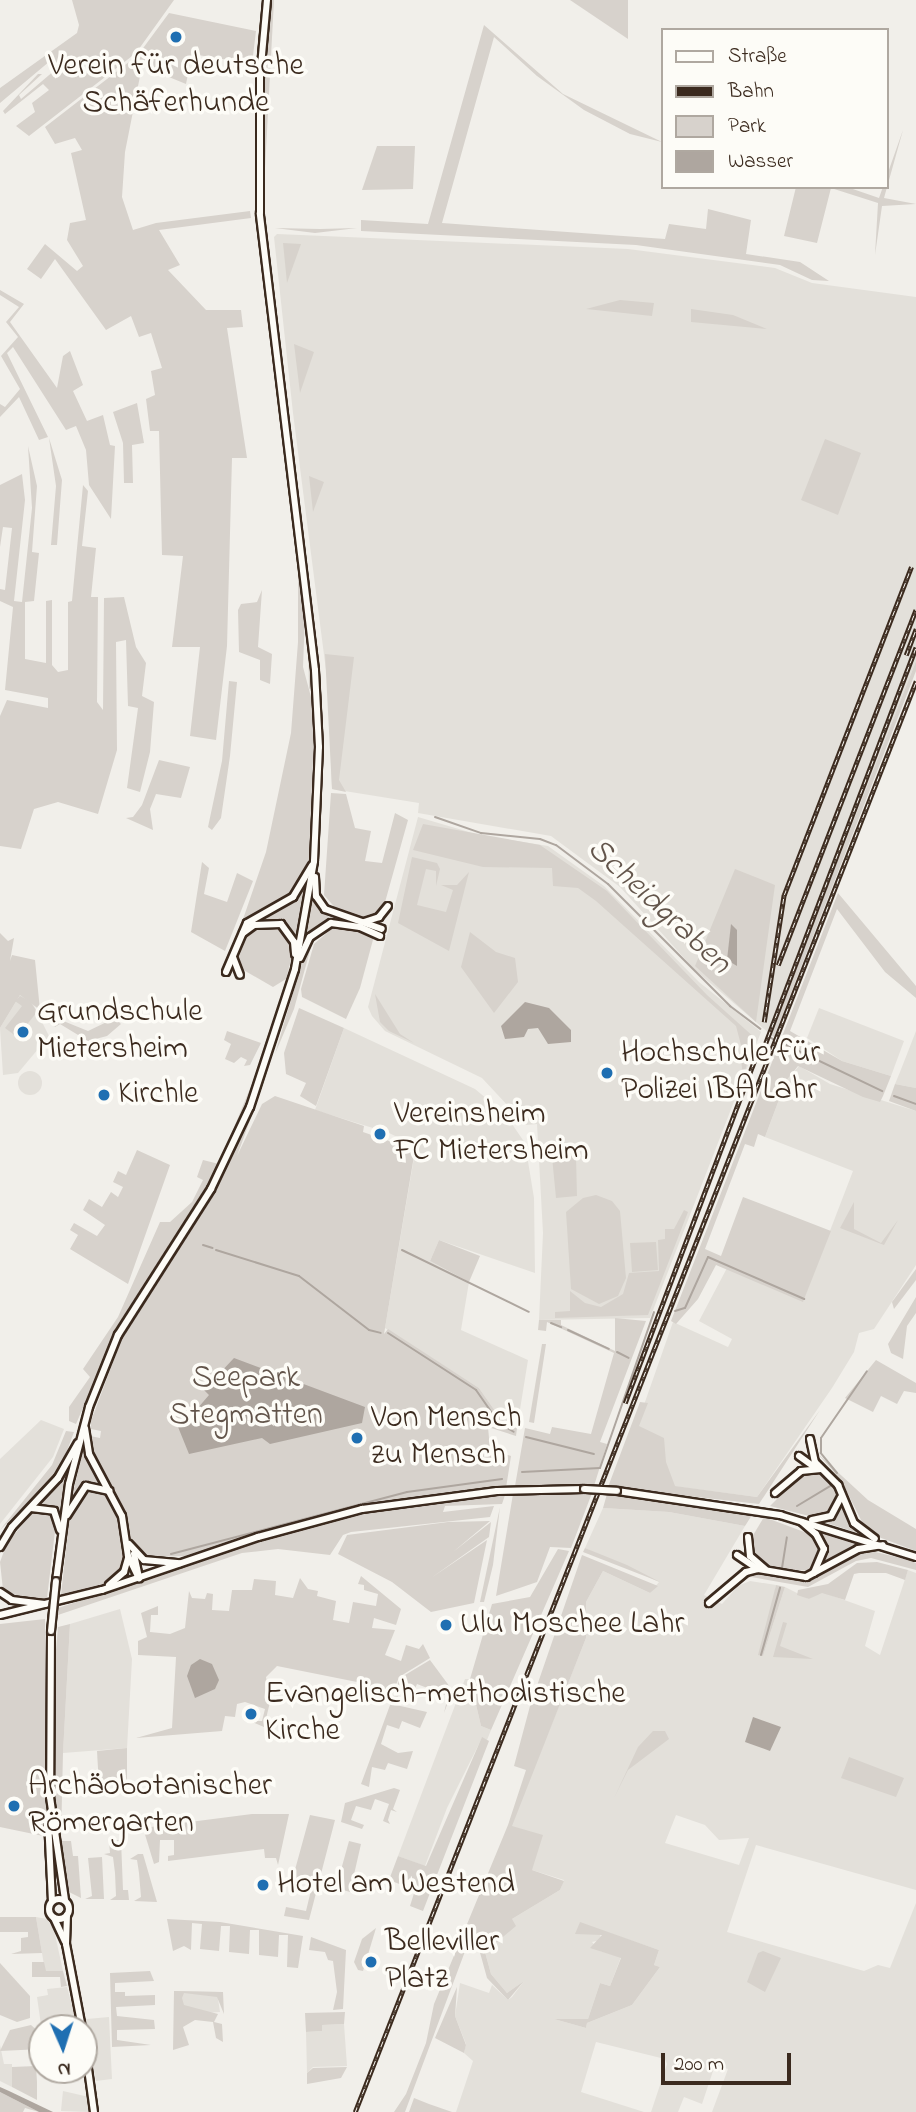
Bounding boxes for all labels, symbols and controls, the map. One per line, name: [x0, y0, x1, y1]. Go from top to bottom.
legend: [660, 28, 888, 189]
marker: Verein für deutsche Schäferhunde: [168, 29, 184, 45]
text: Straße: [728, 42, 787, 72]
place label: Verein für deutsche Schäferhunde: [48, 49, 304, 124]
text: Bahn: [728, 77, 774, 107]
text: Park: [728, 112, 766, 142]
text: Wasser: [728, 147, 793, 177]
water label: Scheidgraben: [578, 830, 738, 984]
place label: Grundschule Mietersheim: [37, 995, 203, 1070]
marker: Grundschule Mietersheim: [15, 1024, 31, 1040]
place label: Hochschule für Polizei IBA Lahr: [621, 1036, 820, 1111]
marker: Hochschule für Polizei IBA Lahr: [599, 1065, 615, 1081]
place label: Kirchle: [118, 1076, 198, 1114]
marker: Kirchle: [96, 1087, 112, 1103]
place label: Vereinsheim FC Mietersheim: [394, 1097, 589, 1172]
marker: Vereinsheim FC Mietersheim: [372, 1126, 388, 1142]
park label: Seepark Stegmatten: [169, 1361, 323, 1436]
place label: Von Mensch zu Mensch: [371, 1401, 522, 1476]
marker: Von Mensch zu Mensch: [349, 1430, 365, 1446]
place label: Ulu Moschee Lahr: [460, 1606, 684, 1644]
marker: Ulu Moschee Lahr: [438, 1617, 454, 1633]
place label: Evangelisch-methodistische Kirche: [265, 1677, 626, 1752]
marker: Evangelisch-methodistische Kirche: [243, 1706, 259, 1722]
place label: Archäobotanischer Römergarten: [28, 1769, 272, 1844]
marker: Archäobotanischer Römergarten: [6, 1798, 22, 1814]
place label: Hotel am Westend: [277, 1866, 515, 1904]
marker: Hotel am Westend: [255, 1877, 271, 1893]
place label: Belleviller Platz: [385, 1925, 499, 2000]
marker: Belleviller Platz: [363, 1954, 379, 1970]
north arrow: [28, 2014, 98, 2084]
scale bar: [664, 2038, 794, 2082]
text: 200 m: [674, 2050, 724, 2080]
text: N: [57, 2055, 71, 2082]

